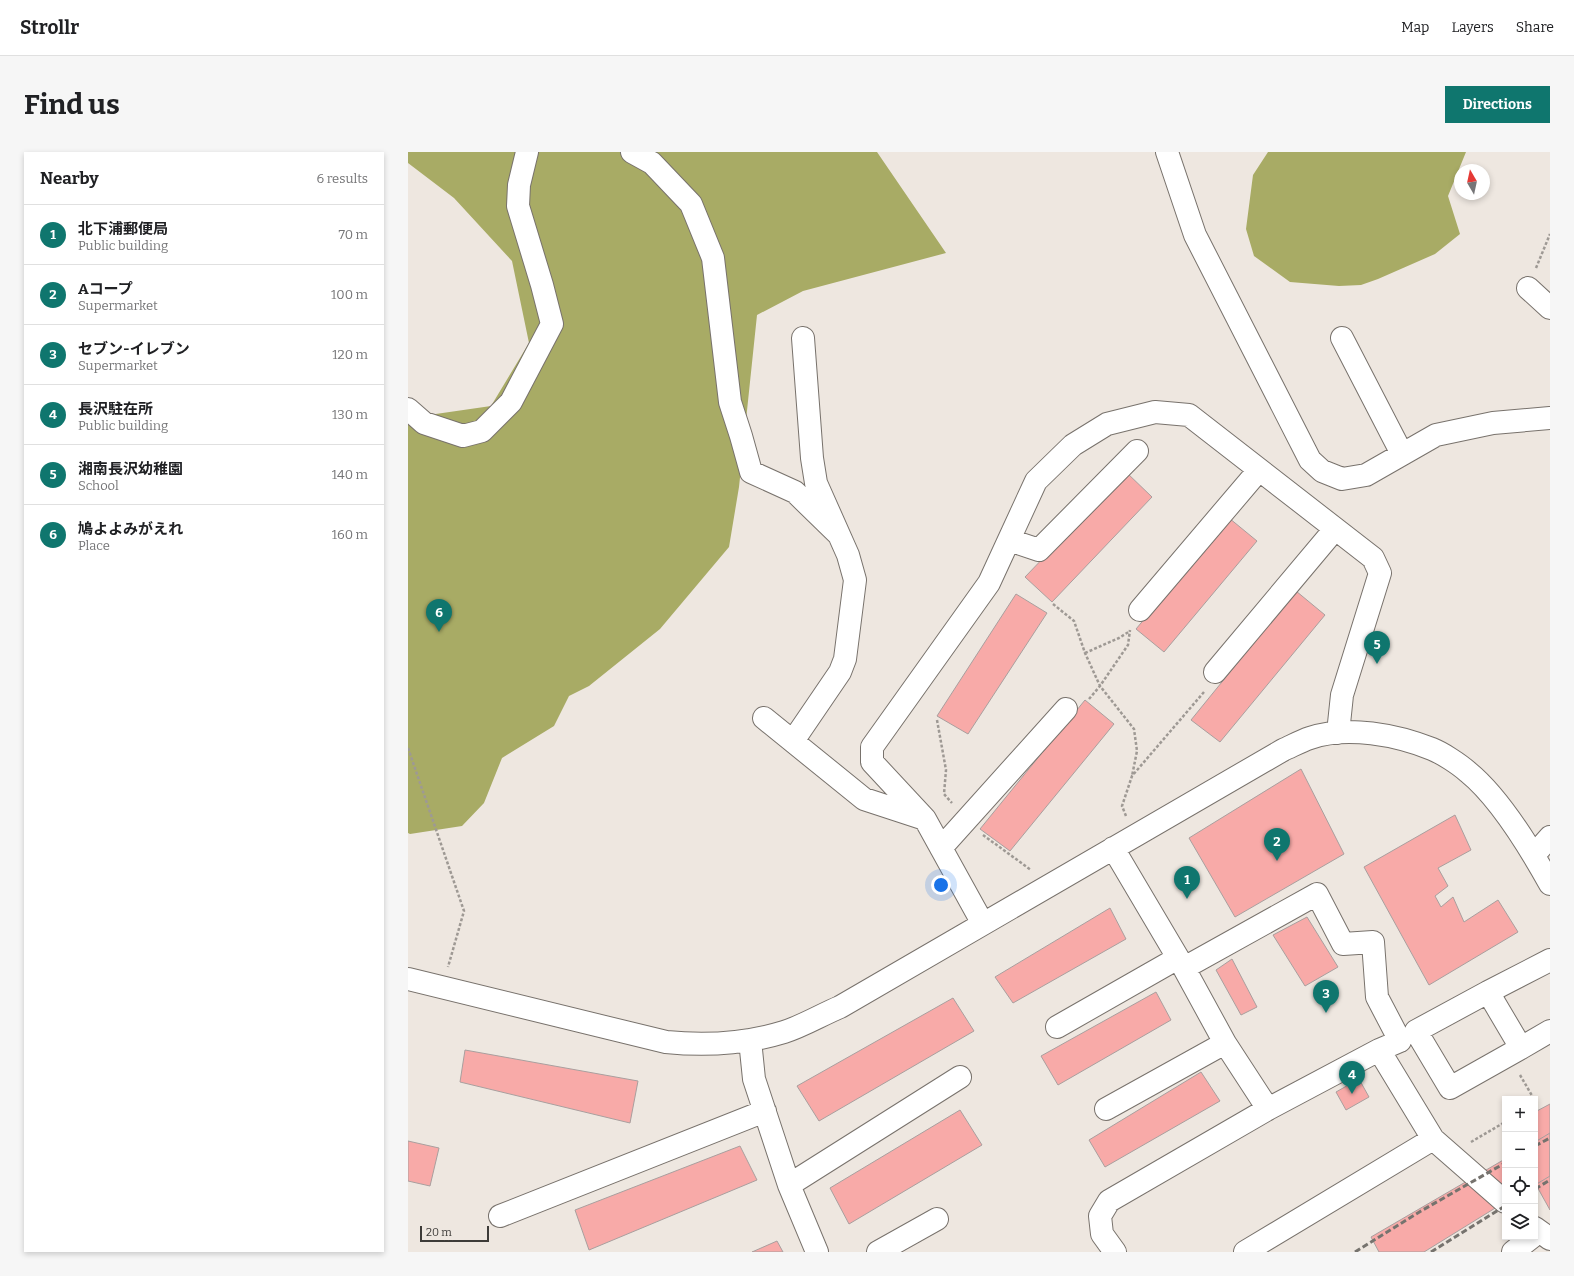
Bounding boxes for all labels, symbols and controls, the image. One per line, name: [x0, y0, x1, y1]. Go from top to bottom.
text: Strollr: [20, 16, 79, 39]
text: Map: [1401, 19, 1429, 36]
text: Layers: [1451, 19, 1494, 36]
text: Share: [1516, 19, 1554, 36]
button: Directions: [1445, 86, 1550, 123]
text: Find us: [24, 88, 120, 121]
north arrow: [1454, 164, 1490, 200]
text: Nearby: [40, 168, 99, 189]
text: 6 results: [316, 171, 368, 186]
text: 北下浦郵便局: [78, 220, 168, 238]
text: 1: [50, 227, 56, 242]
text: 70 m: [338, 227, 368, 242]
text: Public building: [78, 238, 168, 253]
text: Aコープ: [78, 280, 133, 298]
text: 2: [49, 287, 57, 302]
text: 100 m: [331, 287, 368, 302]
text: Supermarket: [78, 298, 158, 313]
text: セブン-イレブン: [78, 340, 190, 358]
text: 3: [49, 347, 57, 362]
text: 120 m: [332, 347, 368, 362]
text: Supermarket: [78, 358, 158, 373]
text: 長沢駐在所: [78, 400, 153, 418]
text: 4: [49, 407, 57, 422]
text: 130 m: [332, 407, 368, 422]
text: Public building: [78, 418, 168, 433]
text: 湘南長沢幼稚園: [78, 460, 183, 478]
text: 5: [49, 467, 57, 482]
text: 140 m: [332, 467, 368, 482]
text: School: [78, 478, 119, 493]
text: 鳩よよみがえれ: [78, 520, 183, 538]
text: 6: [49, 527, 57, 542]
text: 160 m: [332, 527, 368, 542]
text: Place: [78, 538, 110, 553]
pin: 6: [426, 599, 452, 632]
pin: 5: [1364, 631, 1390, 664]
pin: 2: [1264, 828, 1290, 861]
pin: 1: [1174, 866, 1200, 899]
your location: [931, 875, 951, 895]
pin: 3: [1313, 980, 1339, 1013]
pin: 4: [1339, 1061, 1365, 1094]
map controls: [1502, 1096, 1538, 1240]
button: +: [1502, 1096, 1538, 1132]
button: −: [1502, 1132, 1538, 1168]
button: locate: [1502, 1168, 1538, 1204]
button: layers: [1502, 1204, 1538, 1240]
scale bar: [420, 1224, 489, 1243]
text: 20 m: [426, 1226, 452, 1239]

